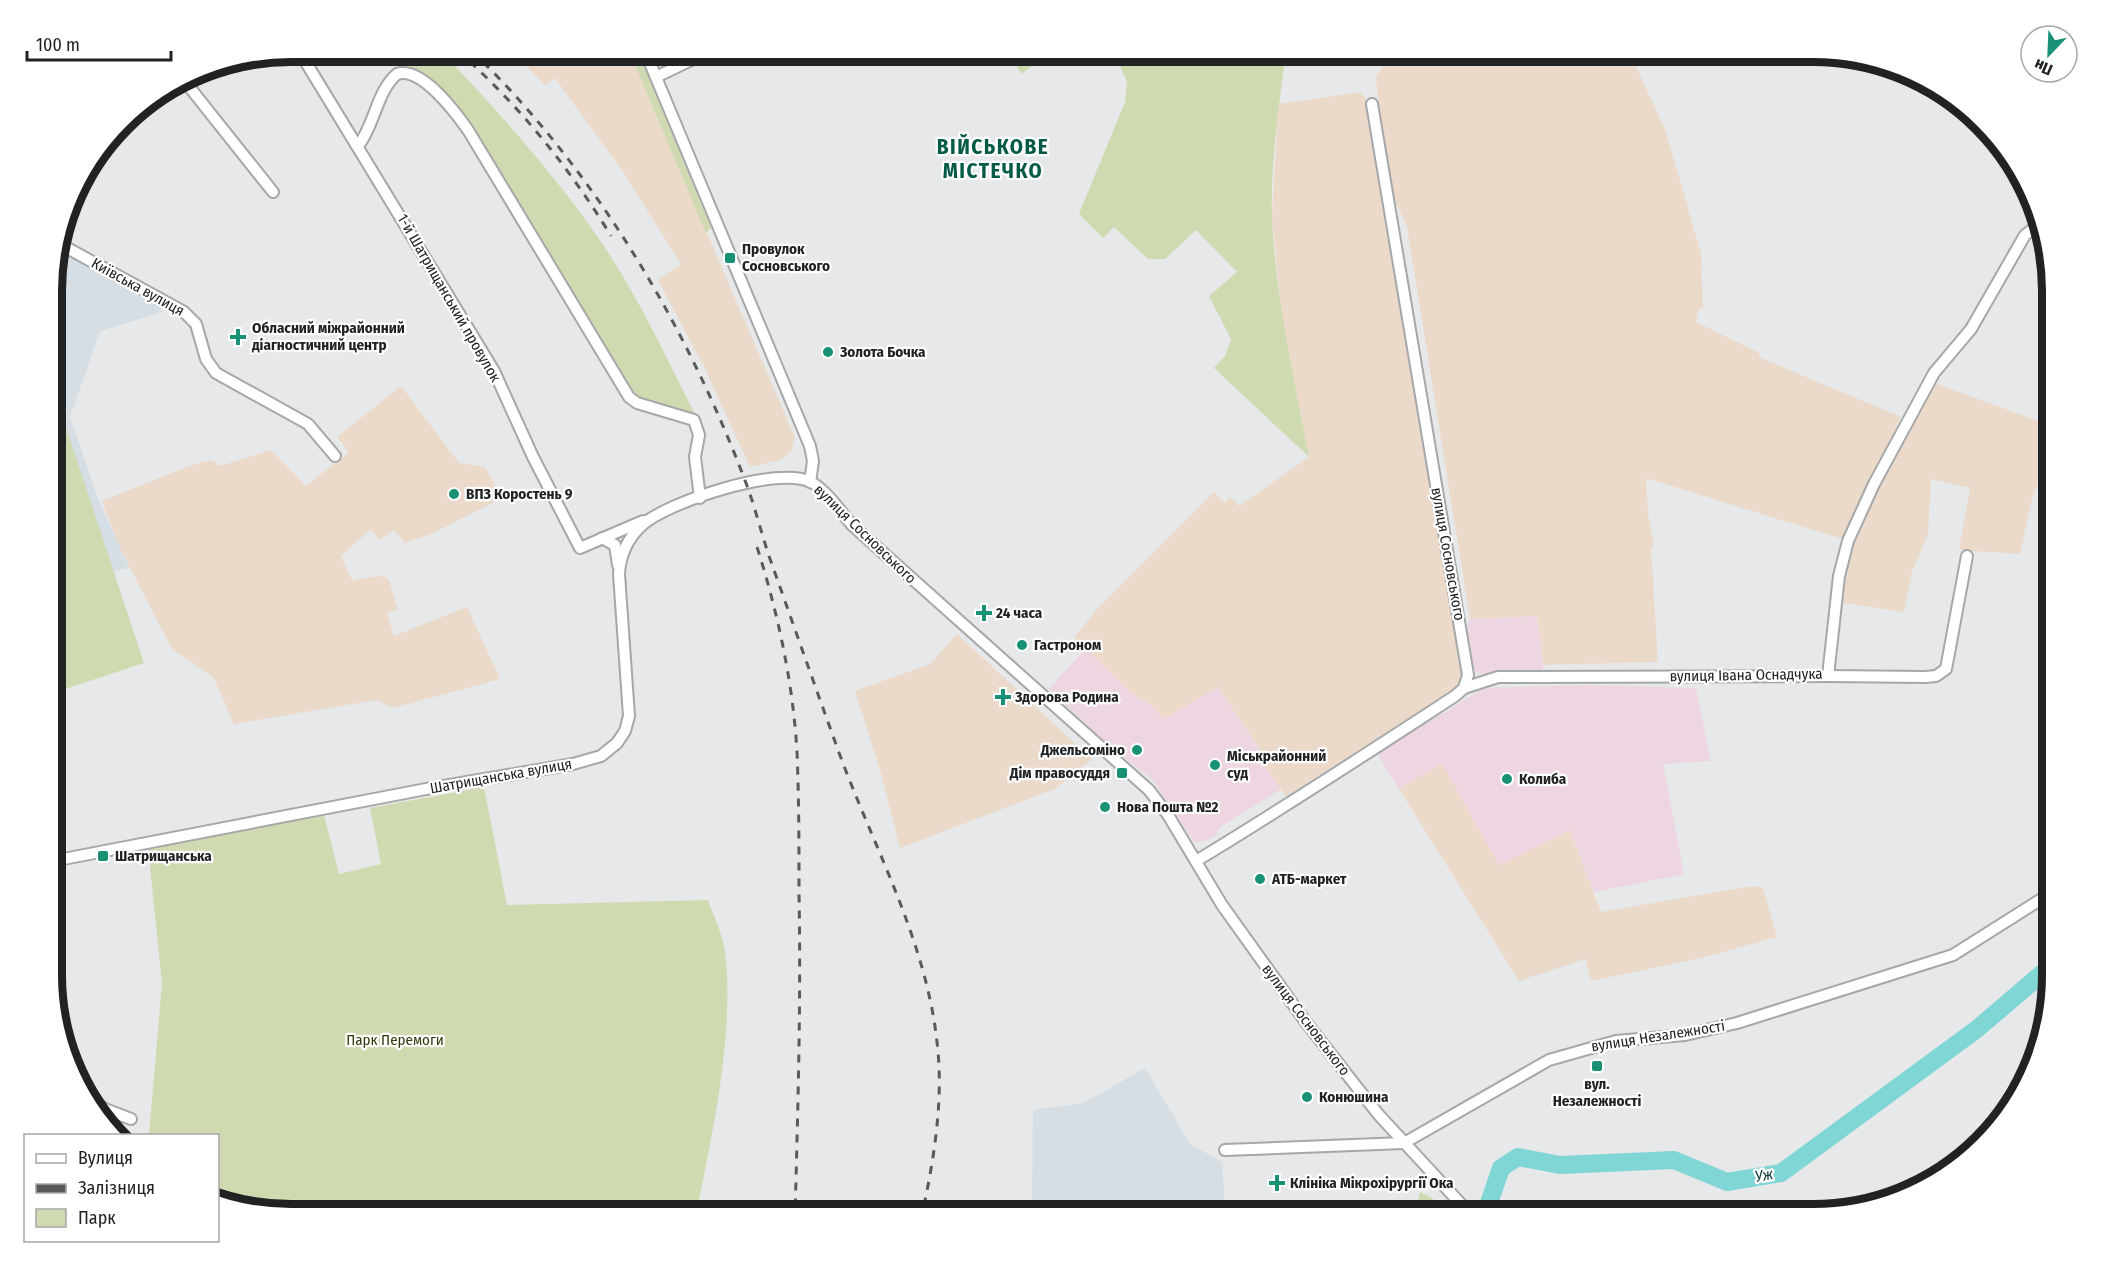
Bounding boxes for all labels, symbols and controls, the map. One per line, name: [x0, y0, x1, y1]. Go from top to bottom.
scale bar: [27, 24, 171, 62]
north arrow: [2019, 24, 2079, 84]
text: 100 m: [36, 34, 80, 56]
text: Пн: [2031, 55, 2055, 80]
district label: ВІЙСЬКОВЕ МІСТЕЧКО: [937, 133, 1049, 184]
street label: 1-й Шатрищанський провулок: [393, 211, 505, 385]
place label: Провулок Сосновського: [742, 240, 830, 275]
marker: Провулок Сосновського: [723, 251, 737, 265]
street label: Київська вулиця: [88, 254, 188, 320]
place label: Обласний міжрайонний діагностичний центр: [251, 319, 405, 354]
marker: Обласний міжрайонний діагностичний центр: [229, 328, 247, 346]
place label: Золота Бочка: [839, 343, 926, 361]
marker: Золота Бочка: [821, 345, 835, 359]
street label: вулиця Сосновського: [810, 481, 920, 587]
place label: ВПЗ Коростень 9: [466, 485, 573, 503]
street label: вулиця Сосновського: [1427, 486, 1469, 622]
marker: ВПЗ Коростень 9: [447, 487, 461, 501]
place label: 24 часа: [995, 604, 1043, 622]
marker: 24 часа: [977, 606, 991, 620]
place label: Гастроном: [1034, 636, 1101, 654]
marker: Гастроном: [1015, 638, 1029, 652]
street label: вулиця Івана Оснадчука: [1669, 665, 1823, 685]
place label: Здорова Родина: [1014, 688, 1119, 706]
marker: Здорова Родина: [996, 690, 1010, 704]
place label: Джельсоміно: [1040, 741, 1125, 759]
marker: Джельсоміно: [1130, 743, 1144, 757]
place label: Міськрайонний суд: [1227, 747, 1326, 782]
street label: Шатрищанська вулиця: [429, 755, 573, 797]
marker: Міськрайонний суд: [1208, 758, 1222, 772]
place label: Дім правосуддя: [1009, 764, 1110, 782]
marker: Дім правосуддя: [1115, 766, 1129, 780]
place label: Колиба: [1519, 770, 1567, 788]
marker: Колиба: [1500, 772, 1514, 786]
place label: Нова Пошта №2: [1117, 798, 1219, 816]
marker: Нова Пошта №2: [1098, 800, 1112, 814]
place label: Шатрищанська: [115, 847, 212, 865]
marker: Шатрищанська: [96, 849, 110, 863]
place label: АТБ-маркет: [1271, 870, 1347, 888]
marker: АТБ-маркет: [1253, 872, 1267, 886]
street label: вулиця Сосновського: [1258, 961, 1354, 1079]
street label: вулиця Незалежності: [1590, 1017, 1726, 1055]
park label: Парк Перемоги: [346, 1031, 444, 1049]
marker: вул. Незалежності: [1590, 1059, 1604, 1073]
place label: вул. Незалежності: [1553, 1075, 1641, 1110]
place label: Конюшина: [1319, 1088, 1389, 1106]
marker: Конюшина: [1300, 1090, 1314, 1104]
legend: [24, 1134, 219, 1242]
text: Вулиця: [78, 1147, 133, 1169]
water label: Уж: [1753, 1164, 1775, 1186]
marker: Клініка Мікрохірургії Ока: [1268, 1174, 1286, 1192]
place label: Клініка Мікрохірургії Ока: [1290, 1174, 1454, 1192]
text: Залізниця: [78, 1177, 155, 1199]
text: Парк: [78, 1207, 116, 1229]

